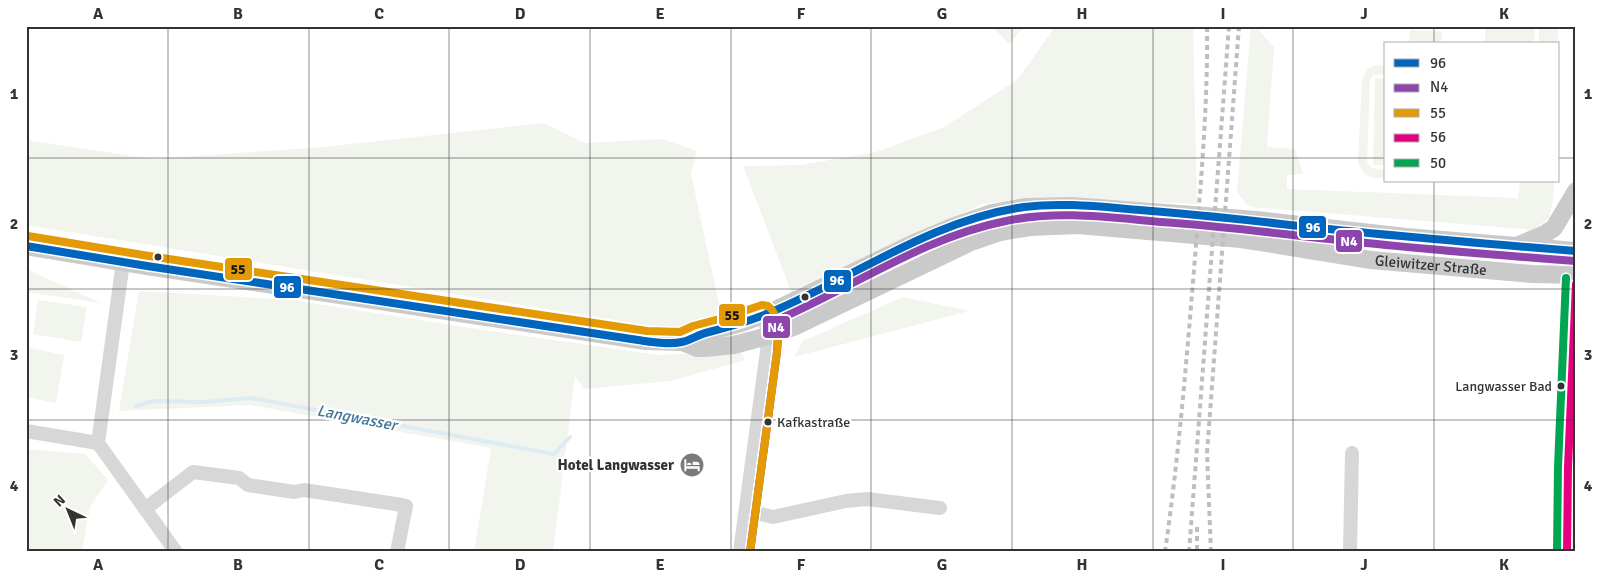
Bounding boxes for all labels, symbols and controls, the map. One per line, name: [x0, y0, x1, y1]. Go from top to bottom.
text: A: [93, 4, 104, 24]
text: B: [233, 4, 243, 24]
text: C: [374, 4, 384, 24]
text: D: [515, 4, 526, 24]
text: E: [655, 4, 665, 24]
text: F: [797, 4, 806, 24]
text: G: [937, 4, 947, 24]
text: H: [1077, 4, 1087, 24]
text: I: [1220, 4, 1226, 24]
text: J: [1360, 4, 1368, 24]
text: K: [1499, 4, 1509, 24]
legend: [1384, 42, 1560, 182]
text: 96: [1430, 54, 1446, 72]
text: N4: [1430, 78, 1448, 96]
text: 1: [10, 84, 19, 104]
text: 1: [1584, 84, 1593, 104]
text: 55: [1430, 104, 1446, 122]
text: 56: [1430, 128, 1446, 146]
text: 50: [1430, 154, 1446, 172]
text: 2: [10, 214, 18, 234]
text: 2: [1584, 214, 1592, 234]
line badge: 96: [1298, 215, 1327, 239]
text: 96: [1305, 219, 1321, 236]
line badge: N4: [1335, 229, 1363, 253]
text: N4: [1340, 233, 1358, 250]
street label: Gleiwitzer Straße: [1374, 251, 1487, 279]
unlabelled marker: [153, 252, 163, 262]
line badge: 55: [224, 257, 253, 281]
text: 55: [230, 261, 246, 278]
line badge: 96: [823, 269, 852, 293]
text: 96: [829, 272, 845, 289]
line badge: 96: [273, 275, 302, 299]
text: 96: [279, 279, 295, 296]
unlabelled marker: [800, 292, 810, 302]
line badge: 55: [718, 303, 746, 327]
text: 55: [724, 307, 740, 324]
line badge: N4: [762, 315, 791, 339]
text: N4: [767, 319, 785, 336]
text: 3: [10, 345, 18, 365]
text: 3: [1584, 345, 1592, 365]
place label: Langwasser Bad: [1455, 378, 1552, 395]
marker: Langwasser Bad: [1556, 381, 1566, 391]
water label: Langwasser: [315, 400, 400, 436]
place label: Kafkastraße: [777, 414, 850, 431]
marker: Kafkastraße: [763, 417, 773, 427]
hotel icon: Hotel Langwasser: [679, 452, 705, 478]
place label: Hotel Langwasser: [558, 456, 674, 474]
text: 4: [10, 476, 19, 496]
text: 4: [1584, 476, 1593, 496]
north arrow: [42, 486, 92, 536]
text: N: [50, 491, 69, 510]
text: A: [93, 555, 104, 575]
text: B: [233, 555, 243, 575]
text: C: [374, 555, 384, 575]
text: D: [515, 555, 526, 575]
text: E: [655, 555, 665, 575]
text: F: [797, 555, 806, 575]
text: G: [937, 555, 947, 575]
text: H: [1077, 555, 1087, 575]
text: I: [1220, 555, 1226, 575]
text: J: [1360, 555, 1368, 575]
text: K: [1499, 555, 1509, 575]

